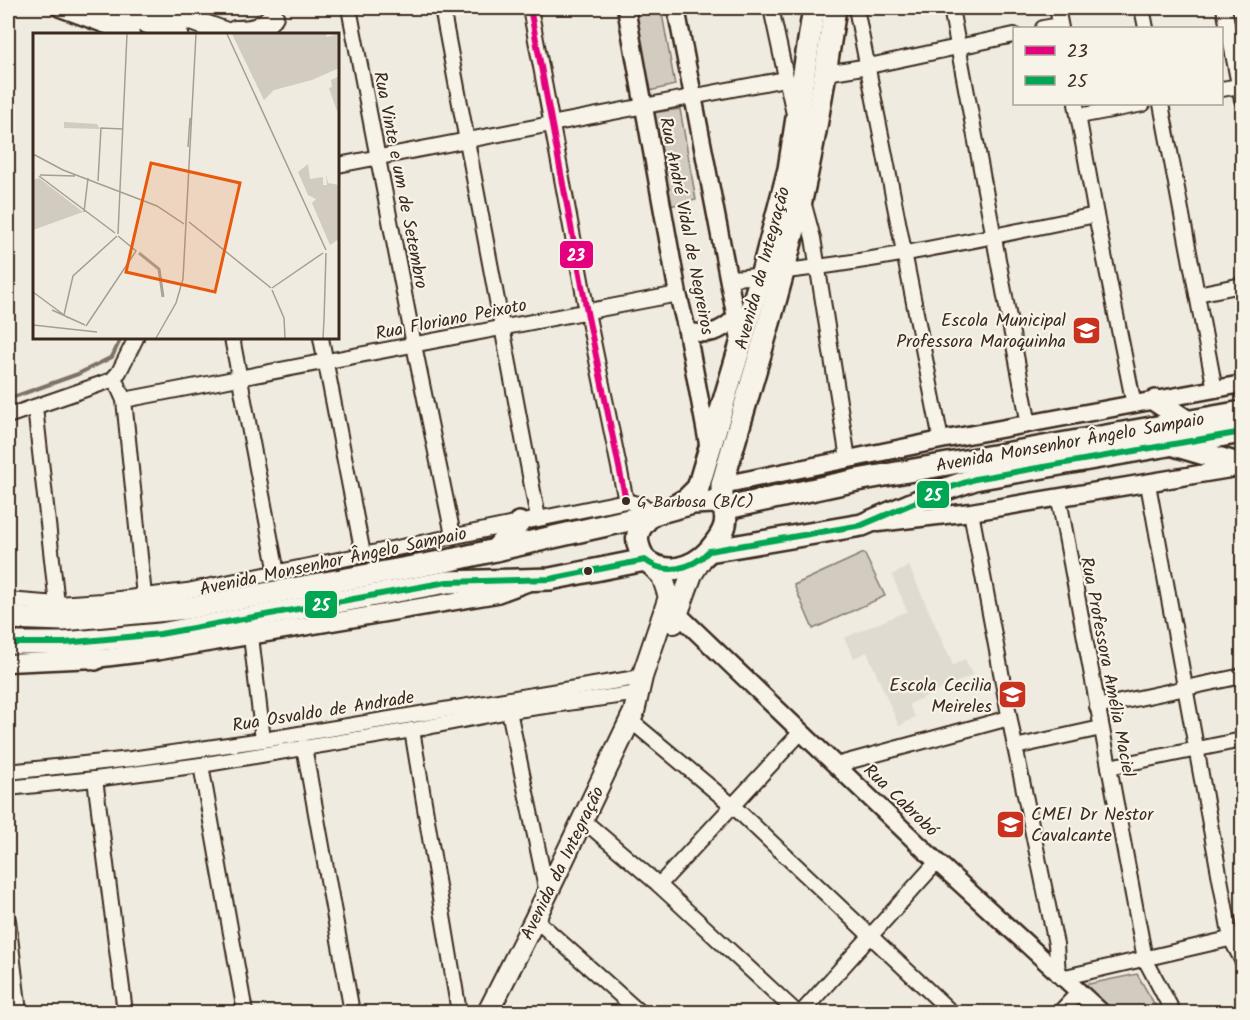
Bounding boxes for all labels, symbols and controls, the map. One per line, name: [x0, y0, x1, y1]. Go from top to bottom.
legend: [1013, 27, 1223, 105]
inset map: [33, 33, 339, 339]
text: 23: [1067, 38, 1088, 67]
text: 25: [1067, 68, 1088, 97]
street label: Rua Vinte e um de Setembro: [364, 69, 435, 292]
street label: Rua André Vidal de Negreiros: [650, 115, 721, 338]
street label: Avenida da Integração: [728, 184, 799, 353]
line badge: 23: [559, 240, 594, 269]
text: 23: [567, 244, 585, 269]
street label: Rua Floriano Peixoto: [373, 292, 529, 349]
place label: Escola Municipal Professora Maroquinha: [896, 307, 1067, 357]
school or university icon: Escola Municipal Professora Maroquinha: [1071, 314, 1103, 346]
street label: Avenida Monsenhor Ângelo Sampaio: [934, 406, 1207, 481]
line badge: 25: [916, 480, 950, 509]
text: 25: [924, 484, 944, 509]
place label: G Barbosa (B/C): [637, 490, 754, 515]
marker: G Barbosa (B/C): [620, 495, 632, 507]
street label: Avenida Monsenhor Ângelo Sampaio: [197, 520, 469, 605]
street label: Rua Professora Amélia Maciel: [1071, 555, 1142, 780]
unlabelled marker: [582, 565, 594, 577]
line badge: 25: [304, 590, 338, 619]
text: 25: [312, 594, 332, 619]
place label: Escola Cecilia Meireles: [889, 672, 992, 722]
school or university icon: Escola Cecilia Meireles: [997, 679, 1029, 711]
street label: Rua Osvaldo de Andrade: [230, 684, 416, 741]
street label: Rua Cabrobó: [856, 758, 945, 845]
street label: Avenida da Integração: [514, 782, 613, 945]
place label: CMEI Dr Nestor Cavalcante: [1031, 801, 1154, 851]
school or university icon: CMEI Dr Nestor Cavalcante: [994, 808, 1026, 840]

